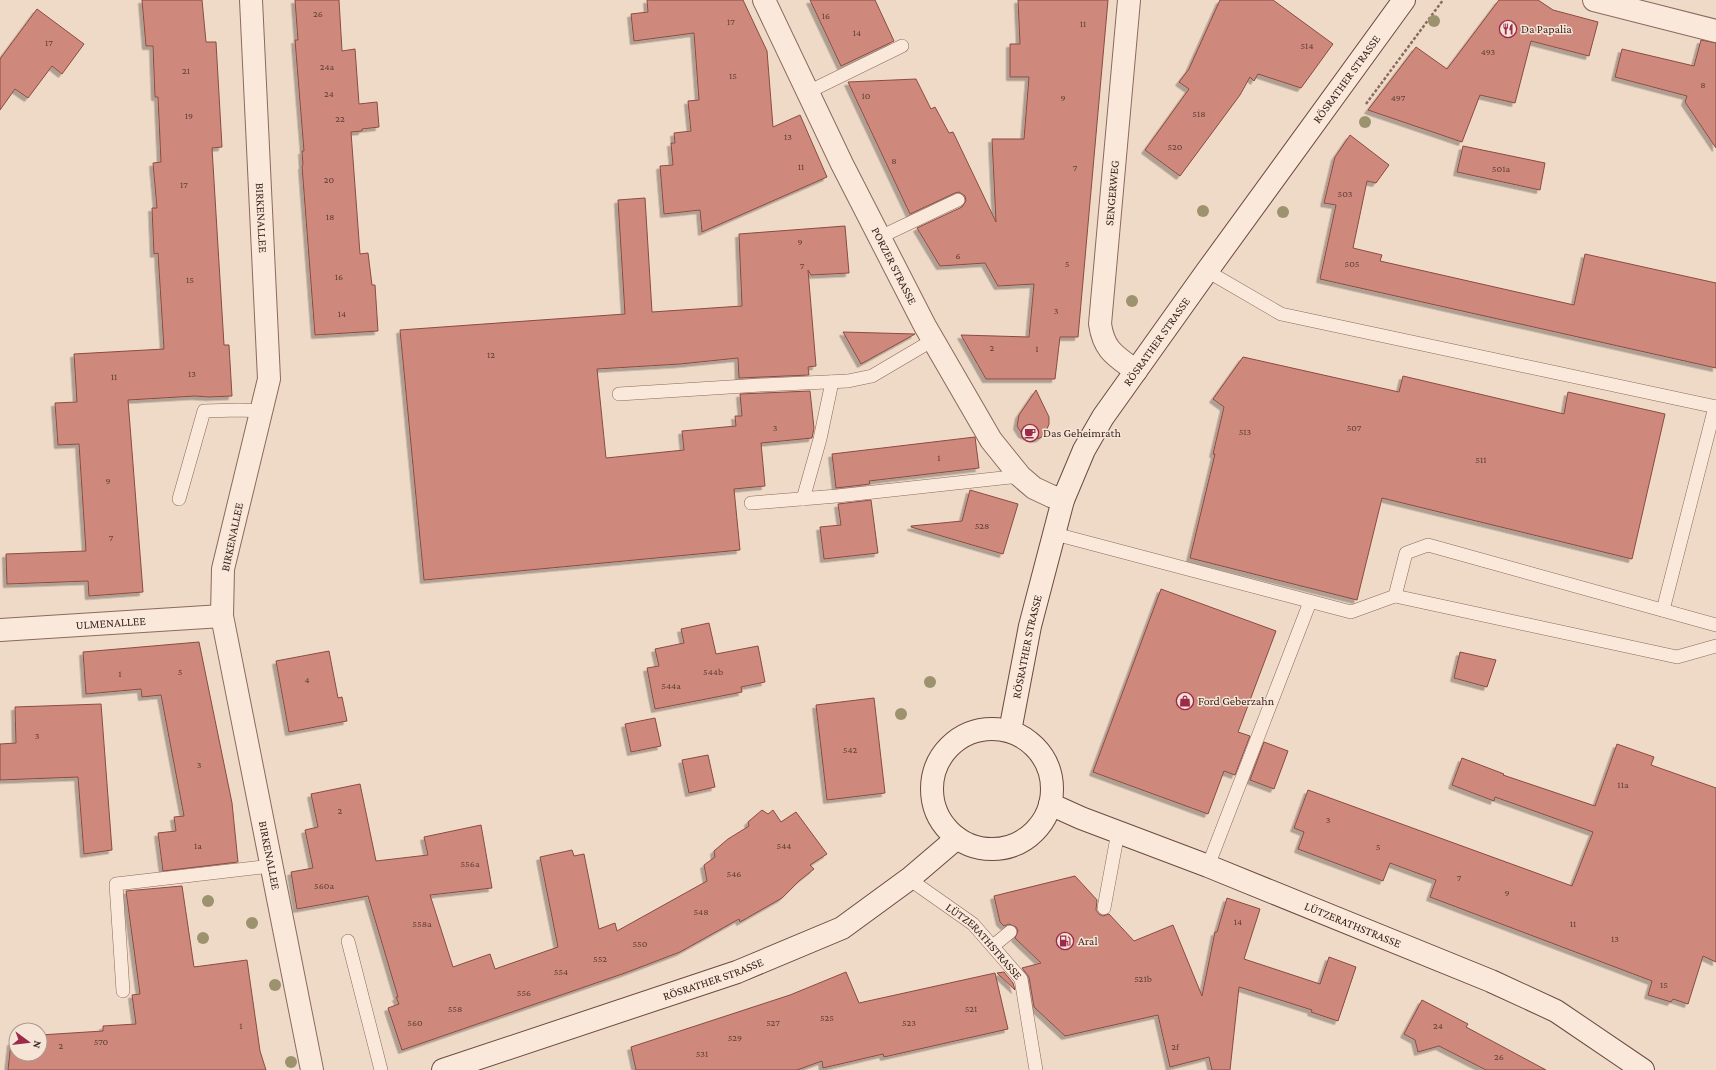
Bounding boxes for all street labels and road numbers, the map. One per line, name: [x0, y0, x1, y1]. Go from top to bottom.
street label: RÖSRATHER STRASSE: [1310, 32, 1384, 126]
street label: SENGERWEG: [1102, 159, 1122, 226]
street label: BIRKENALLEE: [253, 182, 270, 254]
street label: PORZER STRASSE: [868, 225, 920, 307]
street label: RÖSRATHER STRASSE: [1120, 294, 1193, 389]
street label: BIRKENALLEE: [218, 501, 246, 573]
street label: RÖSRATHER STRASSE: [1009, 593, 1045, 700]
street label: ULMENALLEE: [75, 614, 147, 632]
street label: BIRKENALLEE: [256, 820, 283, 892]
street label: LÜTZERATHSTRASSE: [1302, 899, 1404, 951]
street label: LÜTZERATHSTRASSE: [943, 900, 1025, 983]
street label: RÖSRATHER STRASSE: [661, 955, 766, 1003]

